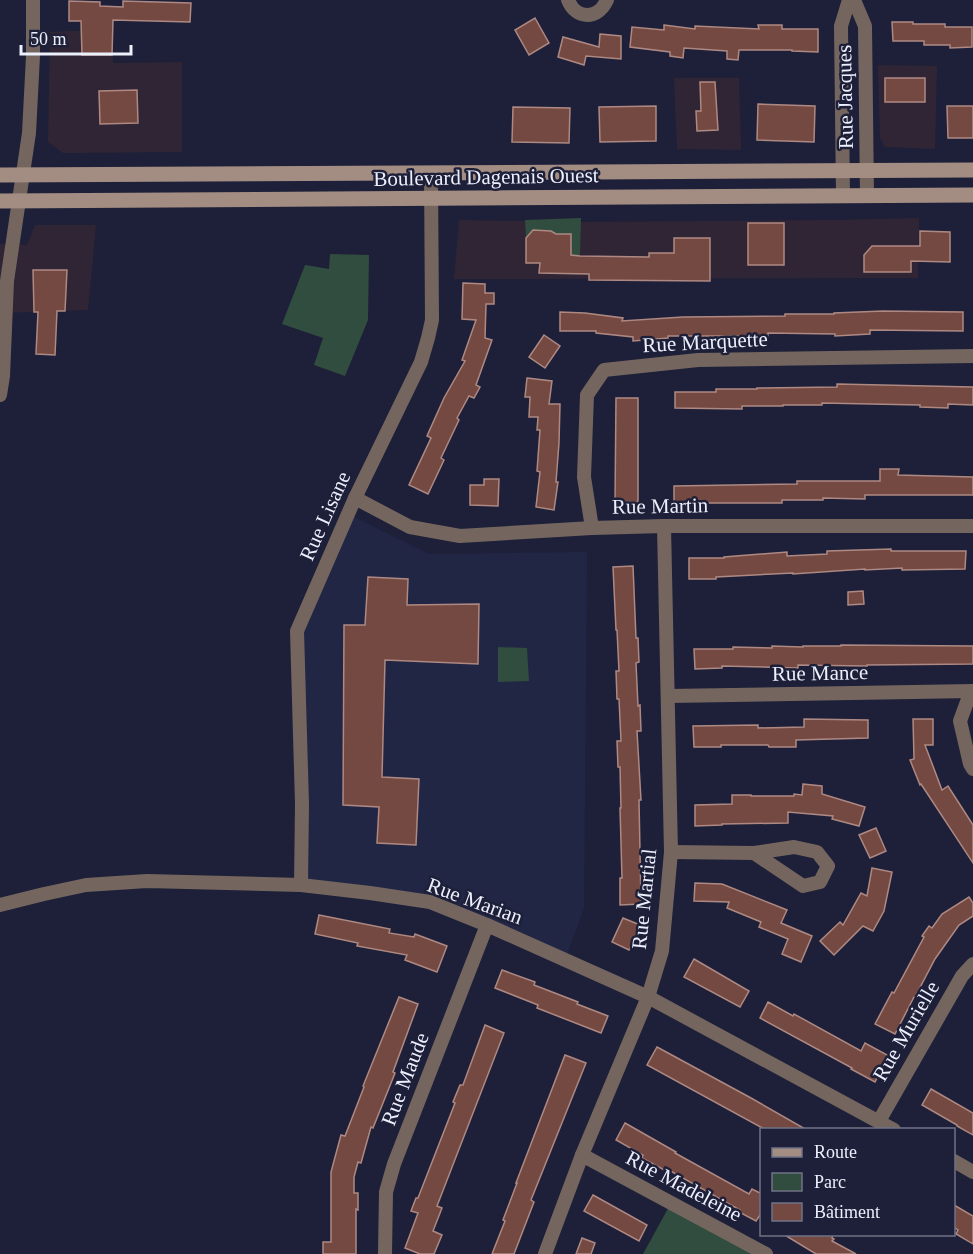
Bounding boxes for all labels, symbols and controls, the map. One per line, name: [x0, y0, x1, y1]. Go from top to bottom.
scale bar: [21, 18, 130, 56]
text: 50 m: [30, 29, 67, 49]
street label: Rue Jacques: [832, 45, 858, 149]
street label: Boulevard Dagenais Ouest: [373, 163, 599, 191]
street label: Rue Marquette: [642, 327, 768, 357]
street label: Rue Lisane: [295, 468, 355, 564]
street label: Rue Martin: [612, 493, 709, 519]
street label: Rue Mance: [772, 660, 868, 686]
street label: Rue Martial: [627, 847, 661, 950]
street label: Rue Marian: [424, 873, 526, 929]
street label: Rue Murielle: [868, 977, 944, 1085]
street label: Rue Maude: [376, 1029, 434, 1129]
legend: [760, 1128, 955, 1236]
text: Route: [814, 1142, 857, 1162]
street label: Rue Madeleine: [622, 1145, 746, 1227]
text: Parc: [814, 1172, 846, 1192]
text: Bâtiment: [814, 1202, 880, 1222]

